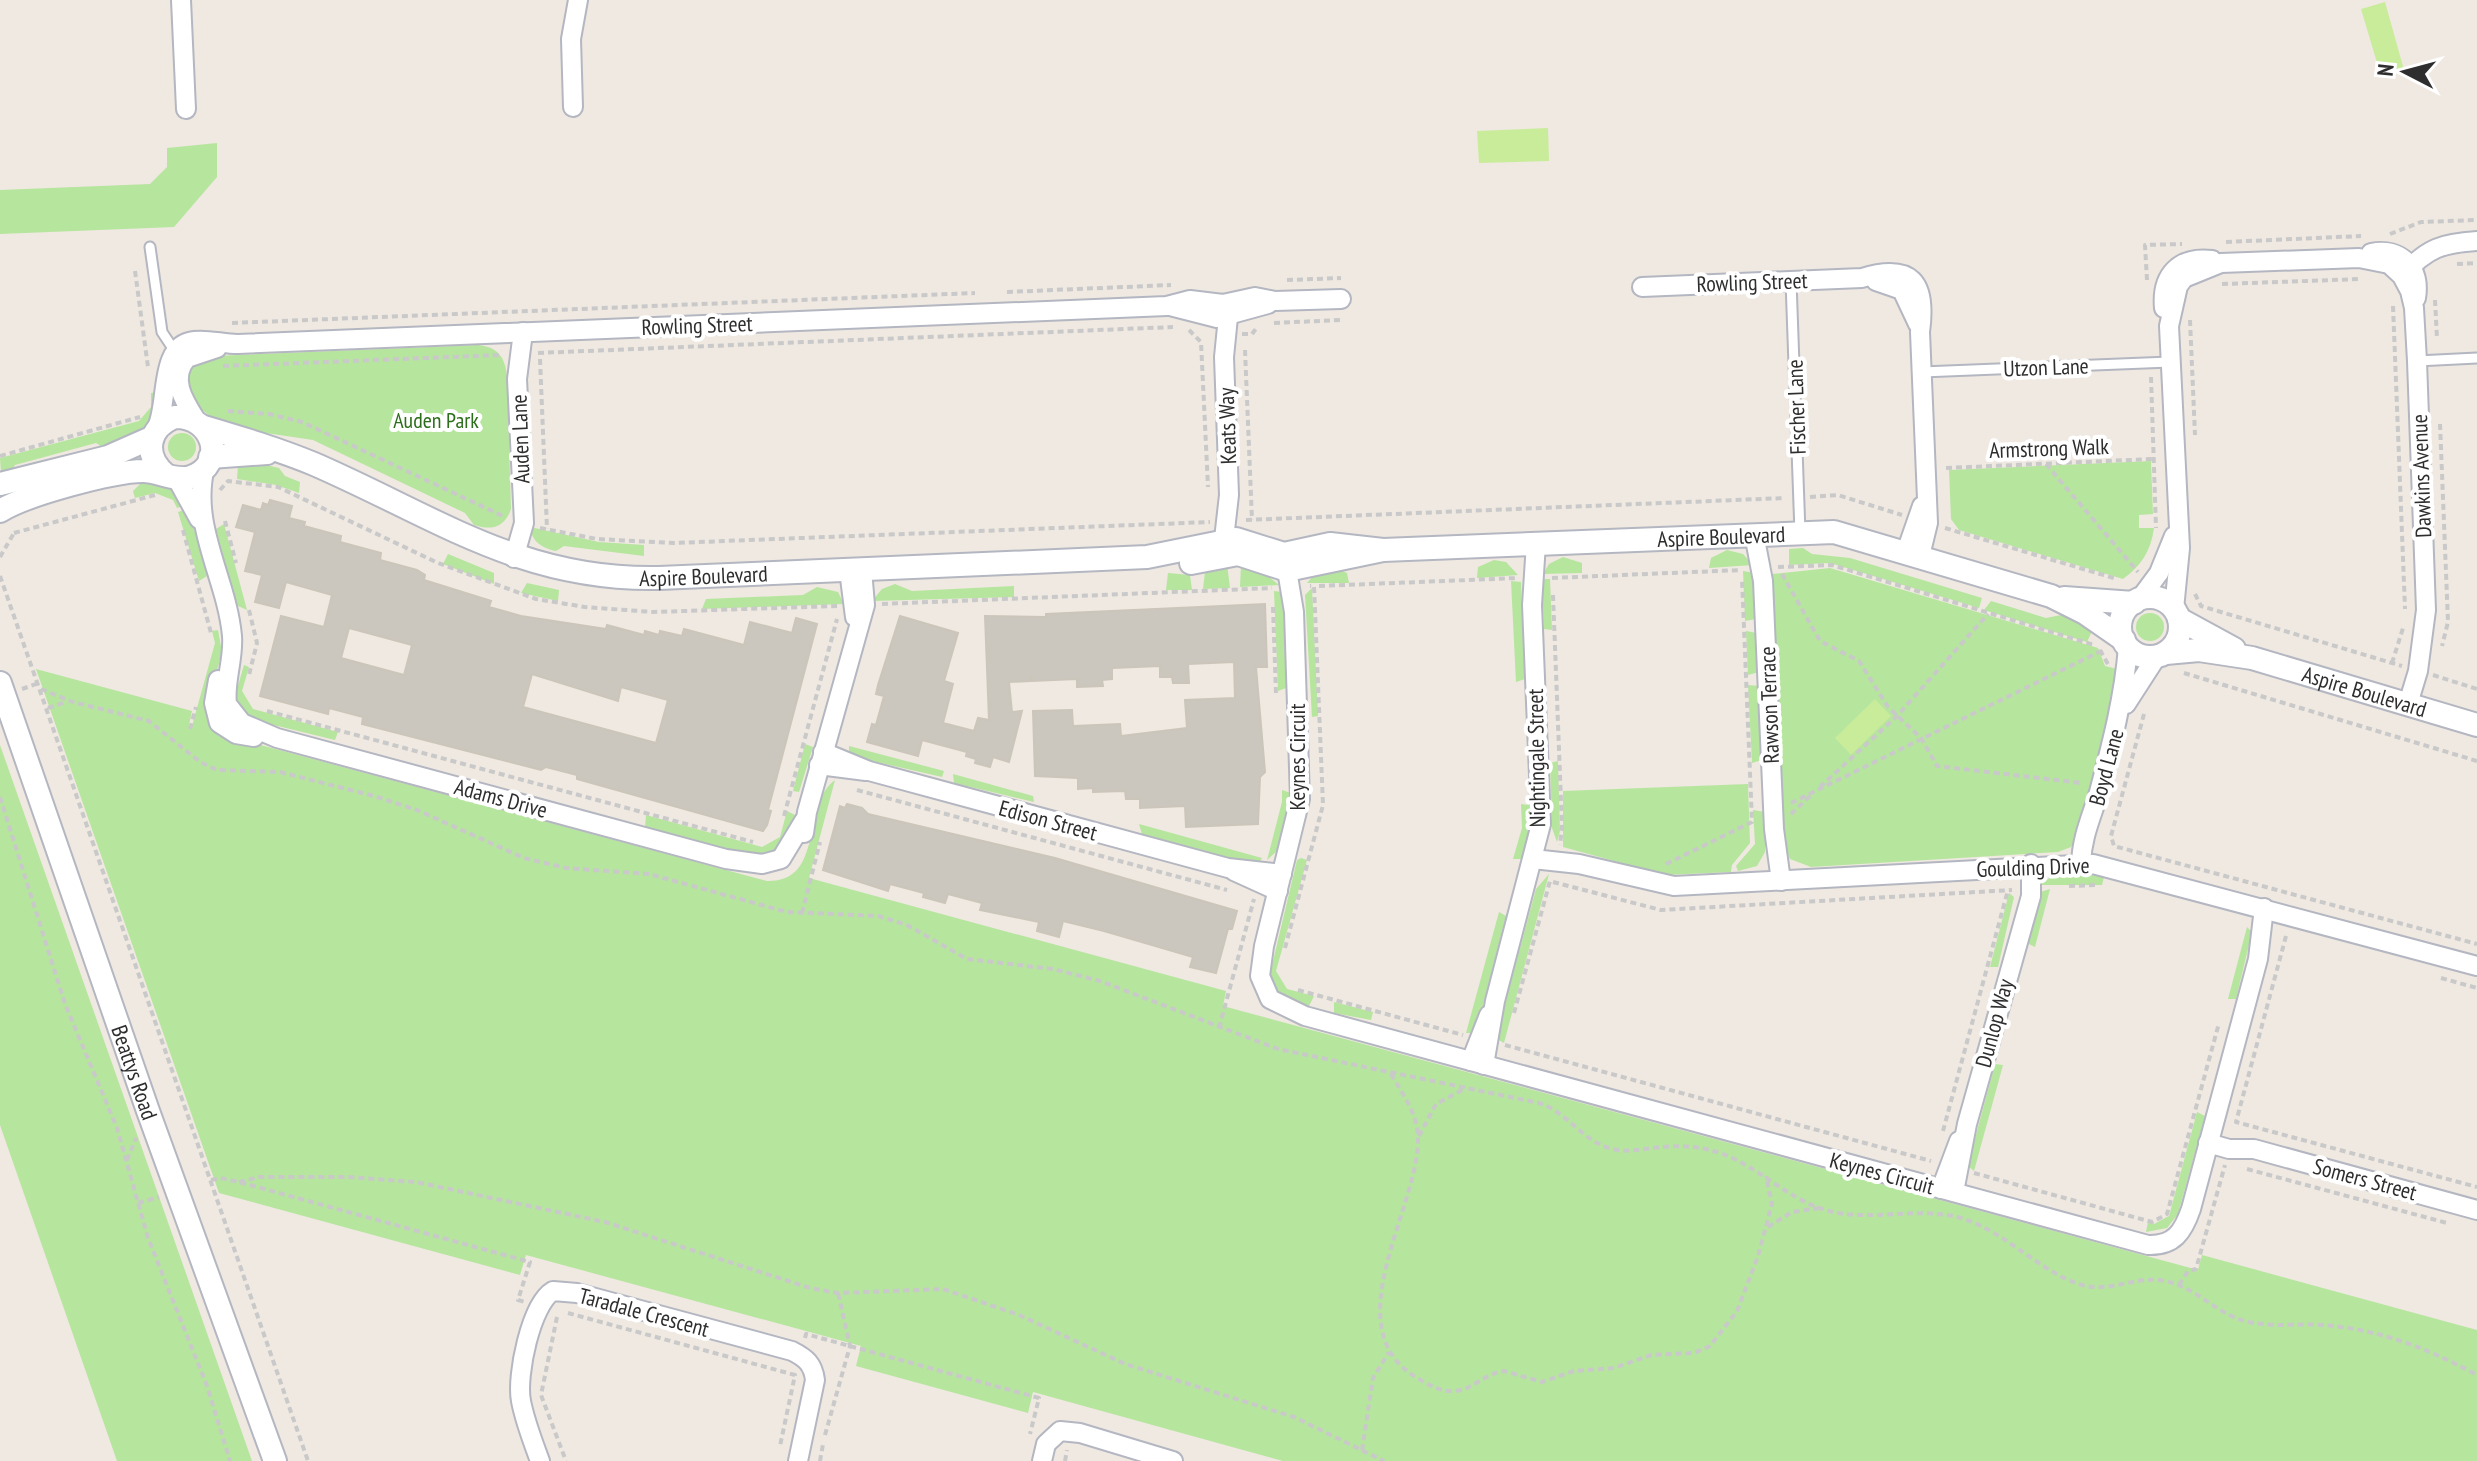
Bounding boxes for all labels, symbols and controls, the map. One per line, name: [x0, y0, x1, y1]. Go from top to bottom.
north arrow: [2365, 32, 2445, 112]
text: N: [2371, 63, 2400, 77]
street label: Rowling Street: [1696, 266, 1808, 298]
street label: Rowling Street: [641, 309, 753, 341]
street label: Utzon Lane: [2003, 352, 2089, 382]
street label: Fischer Lane: [1780, 359, 1812, 455]
street label: Keats Way: [1212, 386, 1242, 465]
street label: Auden Lane: [504, 394, 536, 484]
park label: Auden Park: [393, 406, 479, 434]
street label: Dawkins Avenue: [2405, 414, 2437, 538]
street label: Armstrong Walk: [1989, 432, 2110, 464]
street label: Aspire Boulevard: [1657, 520, 1786, 553]
street label: Aspire Boulevard: [639, 559, 768, 592]
street label: Rawson Terrace: [1753, 646, 1785, 764]
street label: Aspire Boulevard: [2299, 660, 2430, 723]
street label: Nightingale Street: [1521, 688, 1551, 828]
street label: Keynes Circuit: [1283, 704, 1311, 810]
street label: Boyd Lane: [2082, 725, 2130, 809]
street label: Adams Drive: [451, 772, 551, 824]
street label: Edison Street: [996, 793, 1100, 847]
street label: Goulding Drive: [1976, 851, 2090, 883]
street label: Dunlop Way: [1969, 975, 2019, 1070]
street label: Beattys Road: [105, 1021, 164, 1124]
street label: Keynes Circuit: [1827, 1146, 1937, 1200]
street label: Somers Street: [2310, 1152, 2420, 1206]
street label: Taradale Crescent: [576, 1281, 712, 1343]

